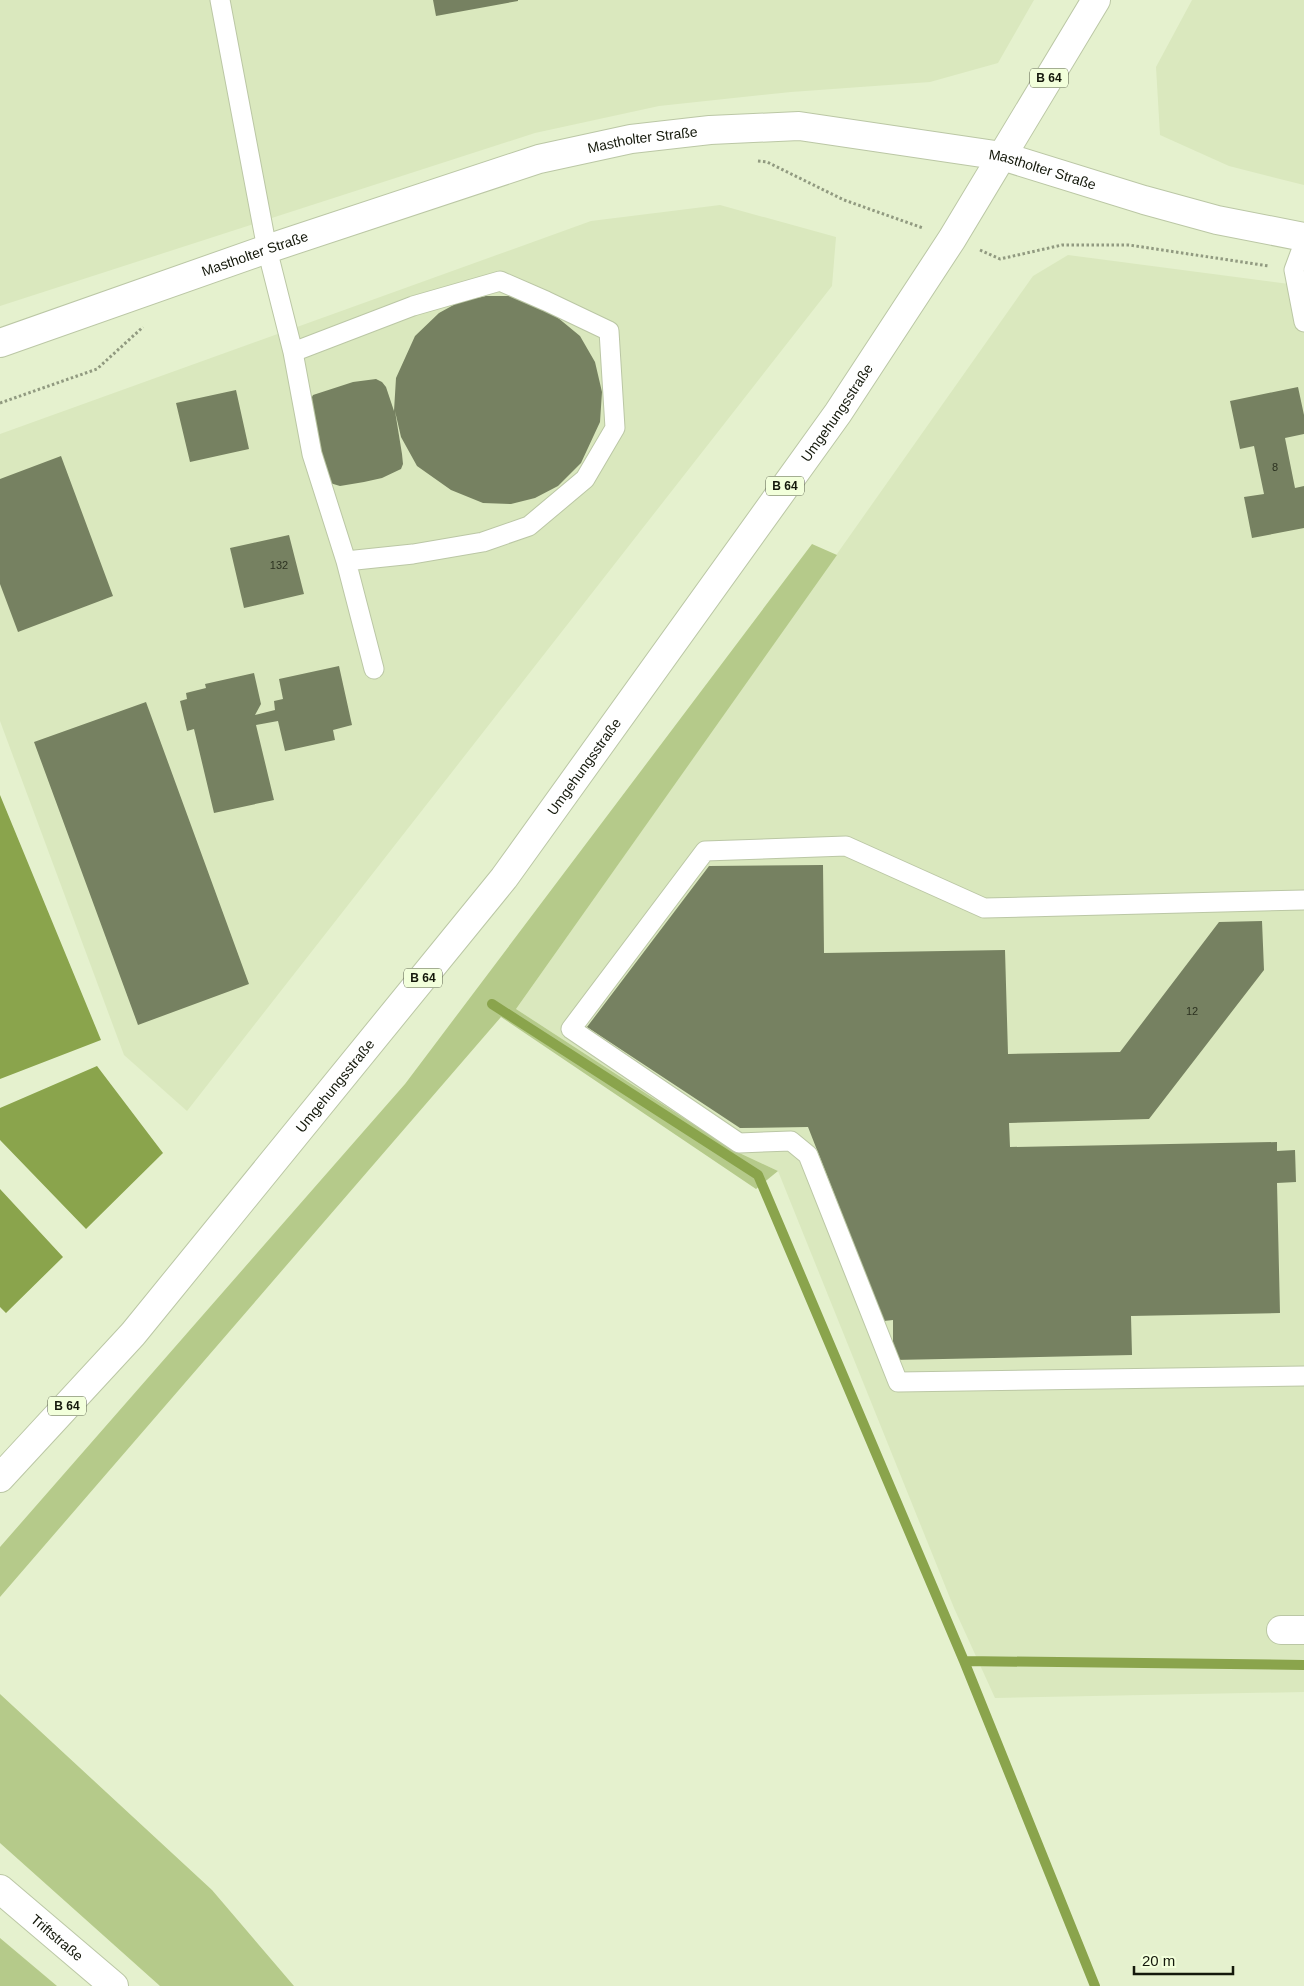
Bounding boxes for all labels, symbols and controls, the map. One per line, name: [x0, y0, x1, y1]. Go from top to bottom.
road number: B 64: [1030, 68, 1068, 88]
street label: Mastholter Straße: [586, 123, 699, 156]
street label: Mastholter Straße: [988, 146, 1098, 193]
street label: Mastholter Straße: [199, 228, 310, 279]
street label: Umgehungsstraße: [798, 361, 876, 465]
house number: 8: [1272, 461, 1278, 473]
road number: B 64: [766, 476, 804, 496]
house number: 132: [270, 559, 288, 571]
street label: Umgehungsstraße: [544, 715, 624, 818]
road number: B 64: [404, 968, 442, 988]
house number: 12: [1186, 1005, 1198, 1017]
street label: Umgehungsstraße: [292, 1036, 378, 1136]
road number: B 64: [48, 1396, 86, 1415]
street label: Triftstraße: [28, 1911, 87, 1964]
scale bar: [1134, 1944, 1233, 1976]
text: 20 m: [1142, 1952, 1175, 1969]

